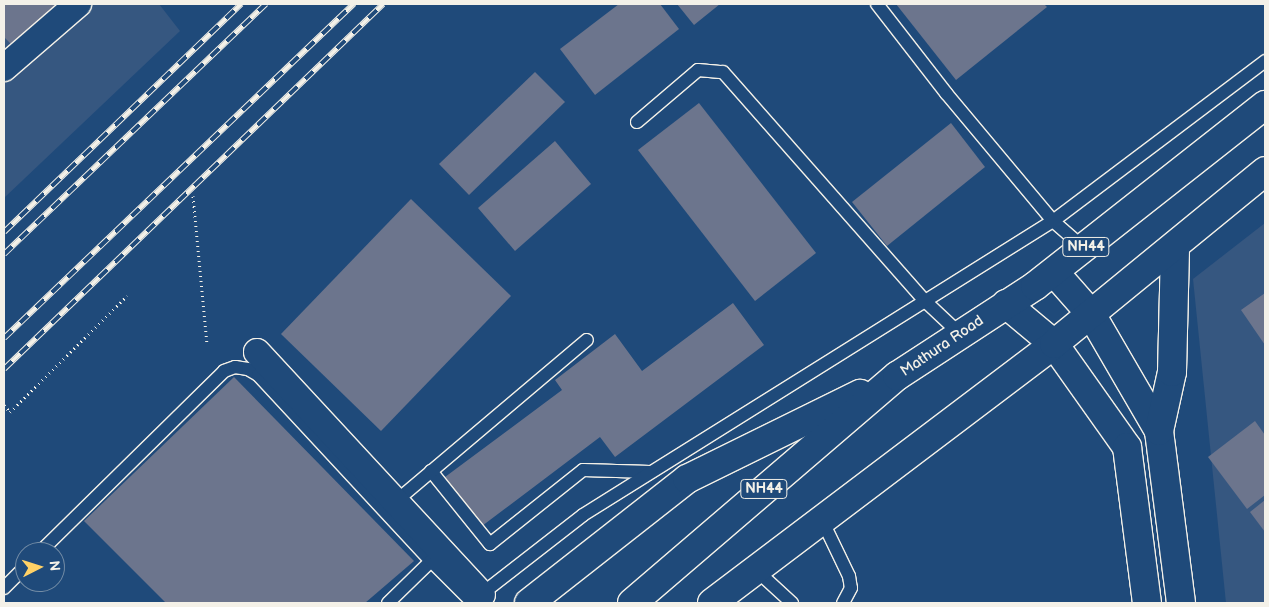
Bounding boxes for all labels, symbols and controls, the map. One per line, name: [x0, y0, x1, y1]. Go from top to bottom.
road number: NH44: [1062, 236, 1110, 258]
street label: Mathura Road: [897, 312, 987, 380]
road number: NH44: [740, 478, 788, 500]
north arrow: [15, 542, 65, 592]
text: N: [46, 560, 63, 572]

